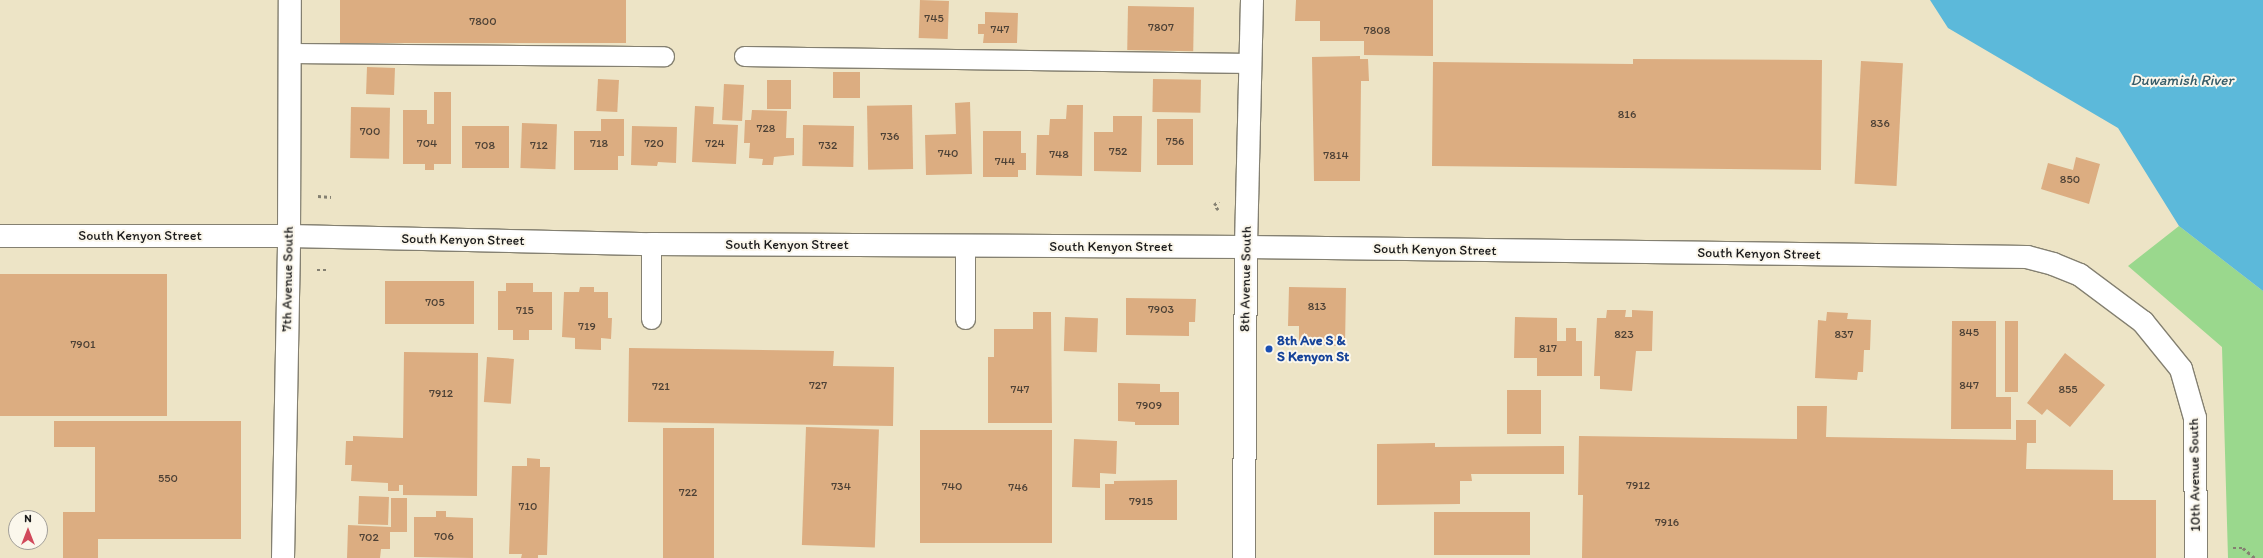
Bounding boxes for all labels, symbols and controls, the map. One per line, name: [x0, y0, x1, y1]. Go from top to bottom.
house number: 745: [924, 12, 944, 26]
house number: 7800: [469, 15, 497, 29]
house number: 7807: [1148, 21, 1174, 35]
house number: 747: [990, 23, 1010, 37]
house number: 7808: [1364, 24, 1390, 38]
water label: Duwamish River: [2131, 72, 2233, 90]
house number: 816: [1618, 108, 1636, 122]
house number: 836: [1870, 117, 1890, 131]
house number: 728: [757, 122, 775, 136]
house number: 700: [360, 125, 380, 139]
house number: 736: [881, 130, 899, 144]
house number: 756: [1166, 135, 1184, 149]
house number: 704: [417, 137, 437, 151]
house number: 718: [590, 137, 608, 151]
house number: 720: [644, 137, 664, 151]
house number: 724: [705, 137, 725, 151]
house number: 708: [475, 139, 495, 153]
house number: 712: [530, 139, 548, 153]
house number: 732: [819, 139, 837, 153]
house number: 752: [1109, 145, 1127, 159]
house number: 740: [938, 147, 958, 161]
house number: 748: [1049, 148, 1069, 162]
house number: 7814: [1323, 149, 1349, 163]
house number: 744: [995, 155, 1015, 169]
house number: 850: [2060, 173, 2080, 187]
street label: 8th Avenue South: [1237, 226, 1255, 332]
street label: 7th Avenue South: [279, 227, 297, 331]
street label: South Kenyon Street: [78, 228, 202, 244]
street label: South Kenyon Street: [401, 231, 525, 249]
street label: South Kenyon Street: [725, 237, 849, 253]
street label: South Kenyon Street: [1049, 239, 1173, 255]
street label: South Kenyon Street: [1373, 241, 1497, 259]
street label: South Kenyon Street: [1697, 245, 1821, 263]
house number: 705: [425, 296, 445, 310]
house number: 813: [1308, 300, 1326, 314]
house number: 7903: [1148, 303, 1174, 317]
house number: 715: [516, 304, 534, 318]
house number: 719: [578, 320, 596, 334]
house number: 845: [1959, 326, 1979, 340]
house number: 823: [1614, 328, 1634, 342]
house number: 837: [1834, 328, 1854, 342]
place label: 8th Ave S & S Kenyon St: [1277, 333, 1349, 366]
house number: 7901: [70, 338, 96, 352]
house number: 817: [1539, 342, 1557, 356]
marker: 8th Ave S & S Kenyon St: [1264, 344, 1274, 354]
house number: 727: [809, 379, 827, 393]
house number: 847: [1959, 379, 1979, 393]
house number: 721: [652, 380, 670, 394]
house number: 747: [1010, 383, 1030, 397]
house number: 855: [2058, 383, 2078, 397]
house number: 7912: [429, 387, 453, 401]
house number: 7909: [1136, 399, 1162, 413]
street label: 10th Avenue South: [2186, 419, 2204, 531]
house number: 550: [158, 472, 178, 486]
house number: 7912: [1626, 479, 1650, 493]
house number: 734: [831, 480, 851, 494]
house number: 740: [942, 480, 962, 494]
house number: 746: [1008, 481, 1028, 495]
house number: 722: [679, 486, 697, 500]
house number: 7915: [1129, 495, 1153, 509]
house number: 710: [519, 500, 537, 514]
north arrow: [8, 510, 48, 550]
text: N: [24, 512, 32, 525]
house number: 7916: [1655, 516, 1679, 530]
house number: 706: [434, 530, 454, 544]
house number: 702: [359, 531, 379, 545]

